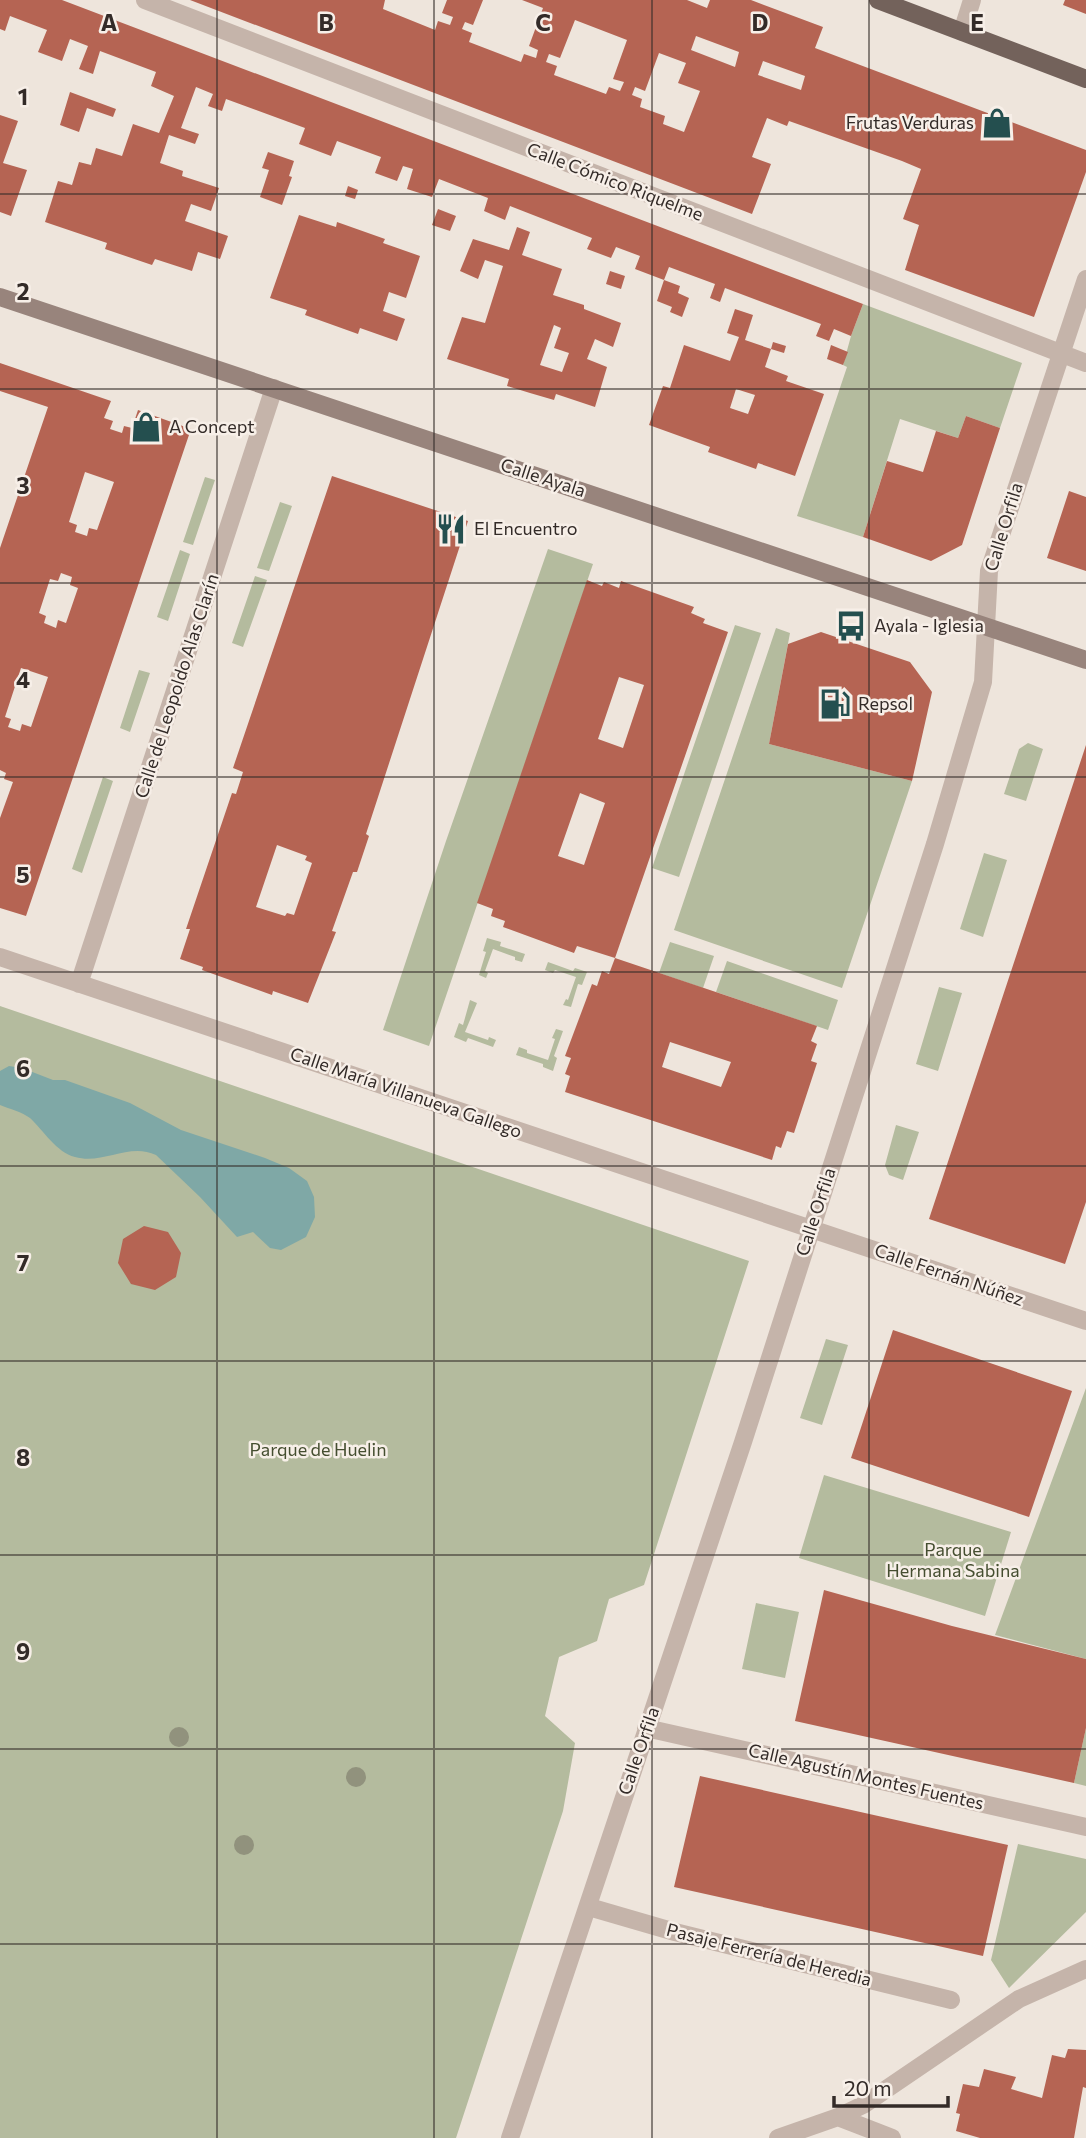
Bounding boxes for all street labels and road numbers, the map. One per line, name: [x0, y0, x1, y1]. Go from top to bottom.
street label: Calle Cómico Riquelme: [524, 137, 707, 225]
street label: Calle Ayala: [498, 453, 589, 501]
street label: Calle Orfila: [979, 480, 1027, 574]
street label: Calle de Leopoldo Alas Clarín: [129, 571, 223, 801]
street label: Calle María Villanueva Gallego: [288, 1042, 525, 1142]
street label: Calle Orfila: [790, 1165, 840, 1259]
street label: Calle Fernán Núñez: [872, 1238, 1027, 1310]
street label: Calle Orfila: [613, 1704, 663, 1797]
street label: Calle Agustín Montes Fuentes: [746, 1738, 986, 1814]
street label: Pasaje Ferrería de Heredia: [664, 1918, 874, 1990]

